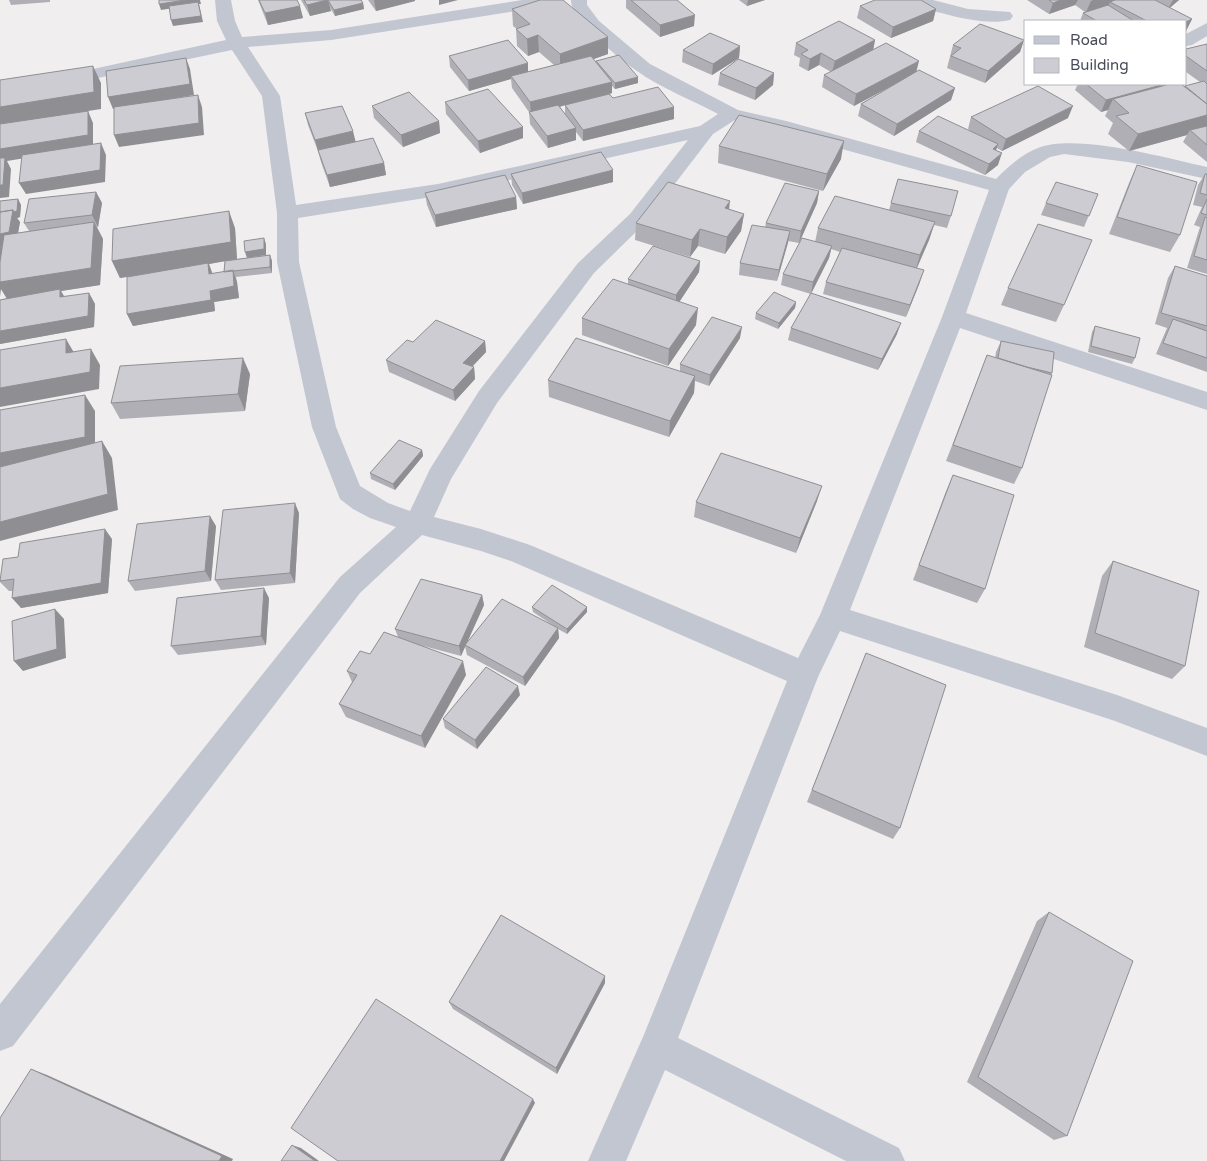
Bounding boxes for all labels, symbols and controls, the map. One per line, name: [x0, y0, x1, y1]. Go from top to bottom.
legend: [1024, 20, 1187, 85]
text: Road: [1070, 31, 1108, 49]
text: Building: [1070, 56, 1129, 74]

